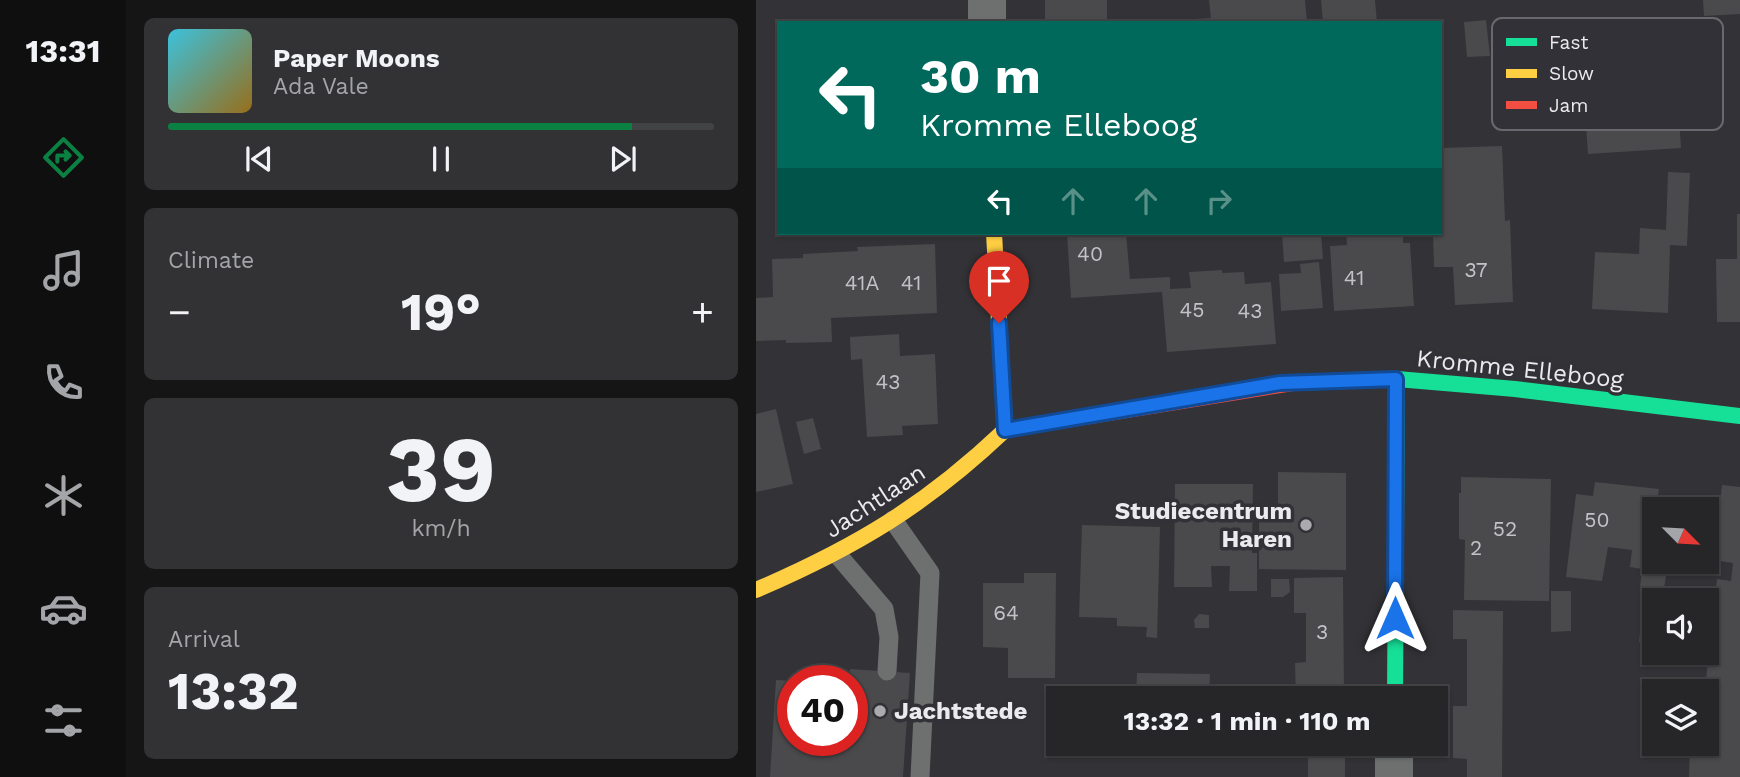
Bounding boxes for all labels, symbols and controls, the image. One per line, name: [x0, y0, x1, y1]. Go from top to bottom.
legend: [1492, 18, 1723, 130]
text: Fast: [1549, 31, 1588, 54]
text: 13:31: [25, 32, 101, 70]
text: Paper Moons: [273, 43, 440, 73]
text: 30 m: [920, 47, 1041, 105]
icon: left: [805, 49, 896, 140]
text: Slow: [1549, 62, 1594, 85]
text: Ada Vale: [273, 73, 369, 100]
text: Jam: [1549, 94, 1588, 117]
text: Kromme Elleboog: [920, 106, 1197, 144]
icon: directions: [39, 133, 88, 182]
icon: previous: [240, 140, 278, 178]
icon: pause: [422, 140, 460, 178]
icon: next: [604, 140, 642, 178]
icon: left: [981, 182, 1019, 220]
icon: ahead: [1054, 182, 1092, 220]
icon: ahead: [1127, 182, 1165, 220]
icon: right: [1200, 182, 1238, 220]
house number: 40: [1077, 241, 1103, 266]
icon: music: [39, 246, 88, 295]
text: Climate: [168, 247, 254, 274]
pin: [969, 251, 1029, 323]
house number: 37: [1464, 257, 1488, 282]
icon: arrive: [980, 262, 1018, 300]
house number: 41: [1344, 265, 1364, 290]
house number: 41A: [845, 270, 879, 295]
house number: 41: [901, 270, 921, 295]
text: 19°: [401, 282, 481, 343]
text: −: [168, 290, 191, 334]
text: +: [691, 290, 714, 334]
house number: 45: [1179, 297, 1205, 322]
house number: 43: [1237, 298, 1263, 323]
street label: Kromme Elleboog: [1415, 344, 1625, 394]
icon: phone: [39, 358, 88, 407]
house number: 43: [875, 369, 901, 394]
text: 39: [386, 416, 496, 523]
street label: Jachtlaan: [819, 458, 931, 544]
icon: climate: [39, 471, 88, 520]
place label: Studiecentrum Haren: [1115, 497, 1292, 553]
north arrow: [1642, 497, 1718, 574]
map controls: [1642, 497, 1719, 756]
house number: 50: [1584, 507, 1610, 532]
text: km/h: [411, 515, 471, 542]
house number: 52: [1493, 516, 1517, 541]
marker: Studiecentrum Haren: [1298, 517, 1314, 533]
house number: 2: [1470, 535, 1482, 560]
position arrow: [1358, 581, 1432, 655]
icon: car: [39, 584, 88, 633]
button: sound: [1642, 588, 1719, 665]
house number: 64: [993, 600, 1019, 625]
house number: 3: [1316, 619, 1328, 644]
text: Arrival: [168, 626, 240, 653]
text: 13:32: [168, 661, 299, 722]
speed limit sign: 40: [777, 665, 868, 756]
button: layers: [1642, 679, 1719, 756]
icon: filters: [39, 696, 88, 745]
place label: Jachtstede: [894, 697, 1028, 725]
marker: Jachtstede: [872, 703, 888, 719]
text: 13:32 · 1 min · 110 m: [1124, 706, 1370, 736]

